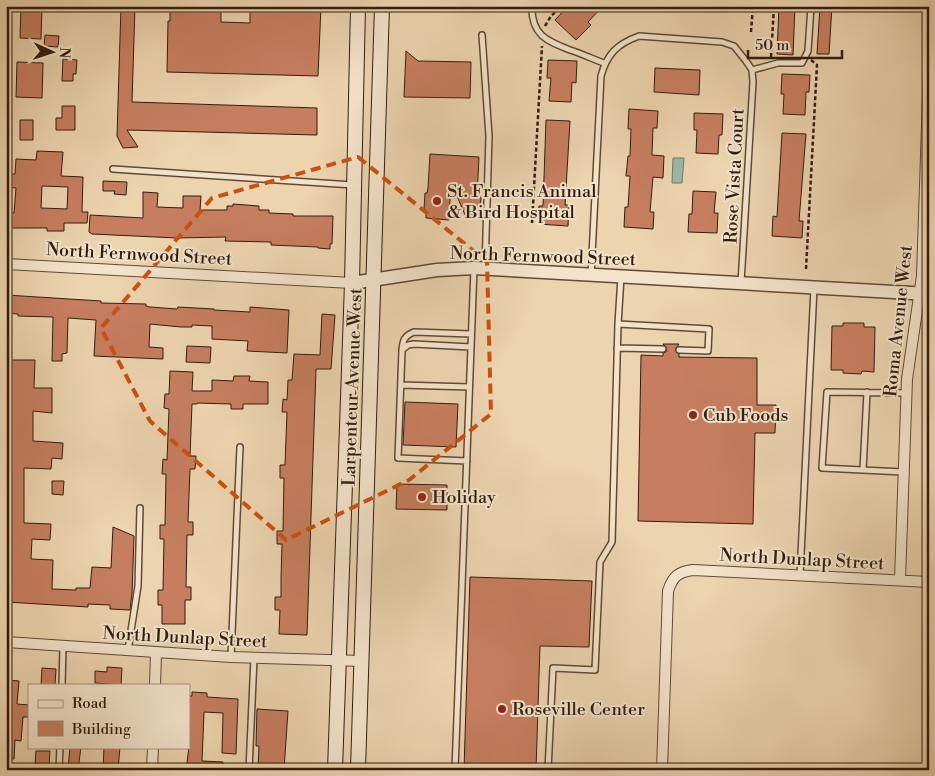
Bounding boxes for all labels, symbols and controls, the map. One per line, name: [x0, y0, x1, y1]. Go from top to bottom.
north arrow: [28, 28, 78, 78]
scale bar: [748, 28, 841, 60]
text: 50 m: [755, 36, 789, 55]
text: N: [55, 47, 73, 59]
street label: Rose Vista Court: [719, 107, 750, 244]
place label: St. Francis Animal & Bird Hospital: [447, 180, 597, 224]
marker: St. Francis Animal & Bird Hospital: [431, 195, 443, 207]
street label: North Fernwood Street: [45, 238, 233, 271]
street label: North Fernwood Street: [449, 242, 637, 271]
street label: Roma Avenue West: [879, 243, 918, 398]
street label: Larpenteur Avenue West: [338, 287, 367, 487]
place label: Cub Foods: [703, 404, 789, 427]
marker: Cub Foods: [687, 409, 699, 421]
place label: Holiday: [432, 486, 496, 509]
marker: Holiday: [416, 491, 428, 503]
street label: North Dunlap Street: [719, 544, 886, 575]
street label: North Dunlap Street: [102, 622, 269, 653]
legend: [28, 684, 190, 748]
text: Road: [72, 694, 107, 713]
place label: Roseville Center: [512, 698, 645, 721]
marker: Roseville Center: [496, 703, 508, 715]
text: Building: [71, 720, 131, 739]

